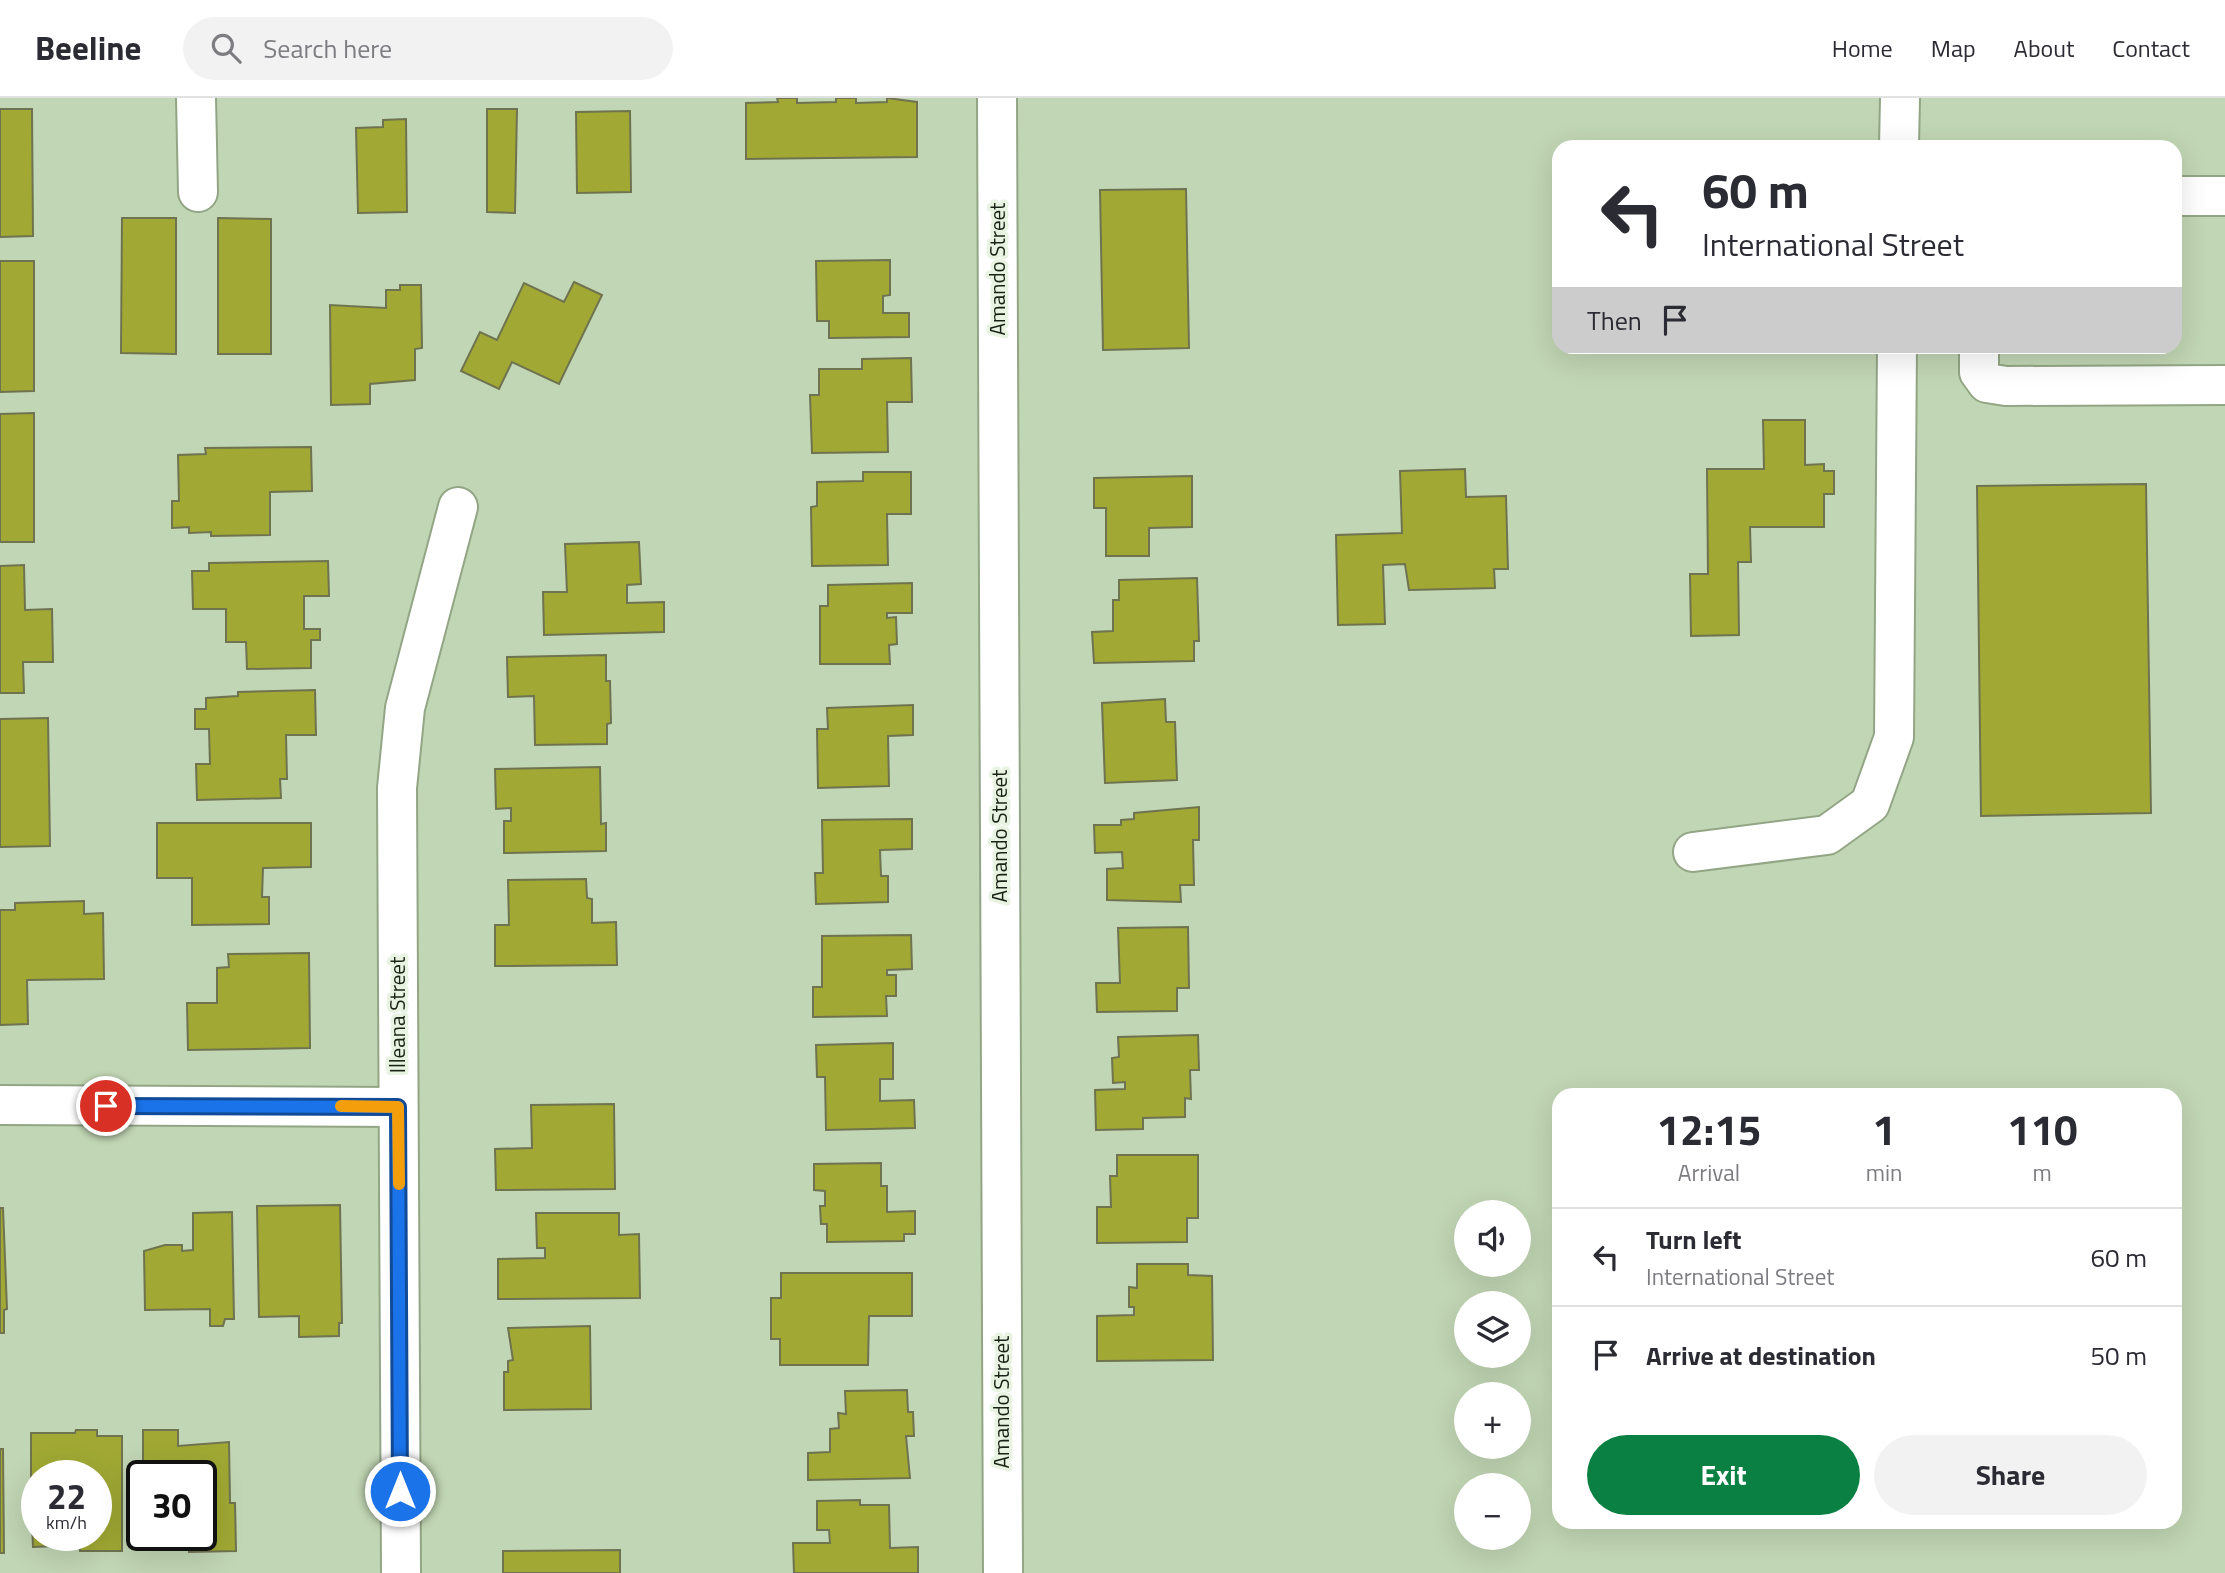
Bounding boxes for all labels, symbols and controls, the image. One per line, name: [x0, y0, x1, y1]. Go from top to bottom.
search box: [183, 17, 673, 80]
text: Beeline: [35, 23, 141, 73]
icon: search: [207, 29, 245, 67]
text: Search here: [263, 29, 392, 68]
text: Home: [1832, 30, 1893, 66]
text: Map: [1931, 30, 1976, 66]
text: About: [2014, 30, 2074, 66]
text: Contact: [2112, 30, 2190, 66]
text: 60 m: [1702, 152, 1809, 227]
icon: left: [1587, 168, 1678, 259]
street label: Amando Street: [981, 202, 1013, 335]
text: International Street: [1702, 220, 1964, 268]
text: Then: [1587, 301, 1642, 340]
icon: arrive: [1656, 301, 1694, 339]
street label: Amando Street: [983, 769, 1015, 902]
street label: Illeana Street: [381, 956, 413, 1073]
pin: [76, 1076, 136, 1136]
icon: arrive: [87, 1087, 125, 1125]
text: 12:15: [1656, 1097, 1761, 1161]
text: 1: [1872, 1097, 1896, 1161]
text: 110: [2007, 1097, 2077, 1161]
text: Arrival: [1678, 1155, 1740, 1190]
text: min: [1866, 1155, 1902, 1190]
text: m: [2033, 1155, 2052, 1190]
map controls: [1454, 1200, 1531, 1550]
button: sound: [1454, 1200, 1531, 1277]
text: Turn left: [1646, 1220, 1741, 1259]
icon: left: [1587, 1238, 1625, 1276]
text: 60 m: [2090, 1238, 2147, 1277]
text: International Street: [1646, 1259, 1834, 1294]
button: layers: [1454, 1291, 1531, 1368]
street label: Amando Street: [985, 1335, 1017, 1468]
icon: arrive: [1587, 1336, 1625, 1374]
text: Arrive at destination: [1646, 1336, 1876, 1375]
text: 50 m: [2090, 1336, 2147, 1375]
button: +: [1454, 1382, 1531, 1459]
button: Exit: [1587, 1435, 1860, 1515]
button: Share: [1874, 1435, 2147, 1515]
position arrow: [363, 1454, 437, 1528]
speed limit sign: 30: [126, 1460, 217, 1551]
text: 22: [47, 1469, 86, 1523]
button: −: [1454, 1473, 1531, 1550]
text: km/h: [46, 1509, 87, 1536]

